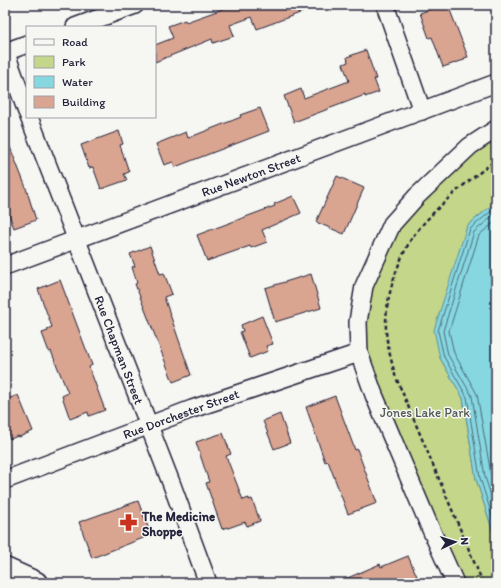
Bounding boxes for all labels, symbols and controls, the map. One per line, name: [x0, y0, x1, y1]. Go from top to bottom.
legend: [26, 26, 156, 118]
text: Road: [62, 35, 88, 49]
text: Park: [62, 55, 86, 69]
text: Water: [62, 75, 93, 89]
text: Building: [62, 95, 106, 109]
street label: Rue Newton Street: [199, 150, 303, 200]
street label: Rue Chapman Street: [91, 293, 147, 407]
street label: Rue Dorchester Street: [121, 386, 241, 442]
park label: Jones Lake Park: [380, 405, 470, 420]
place label: The Medicine Shoppe: [141, 509, 215, 540]
pharmacy icon: The Medicine Shoppe: [119, 513, 139, 533]
north arrow: [435, 522, 475, 562]
text: N: [458, 537, 471, 546]

